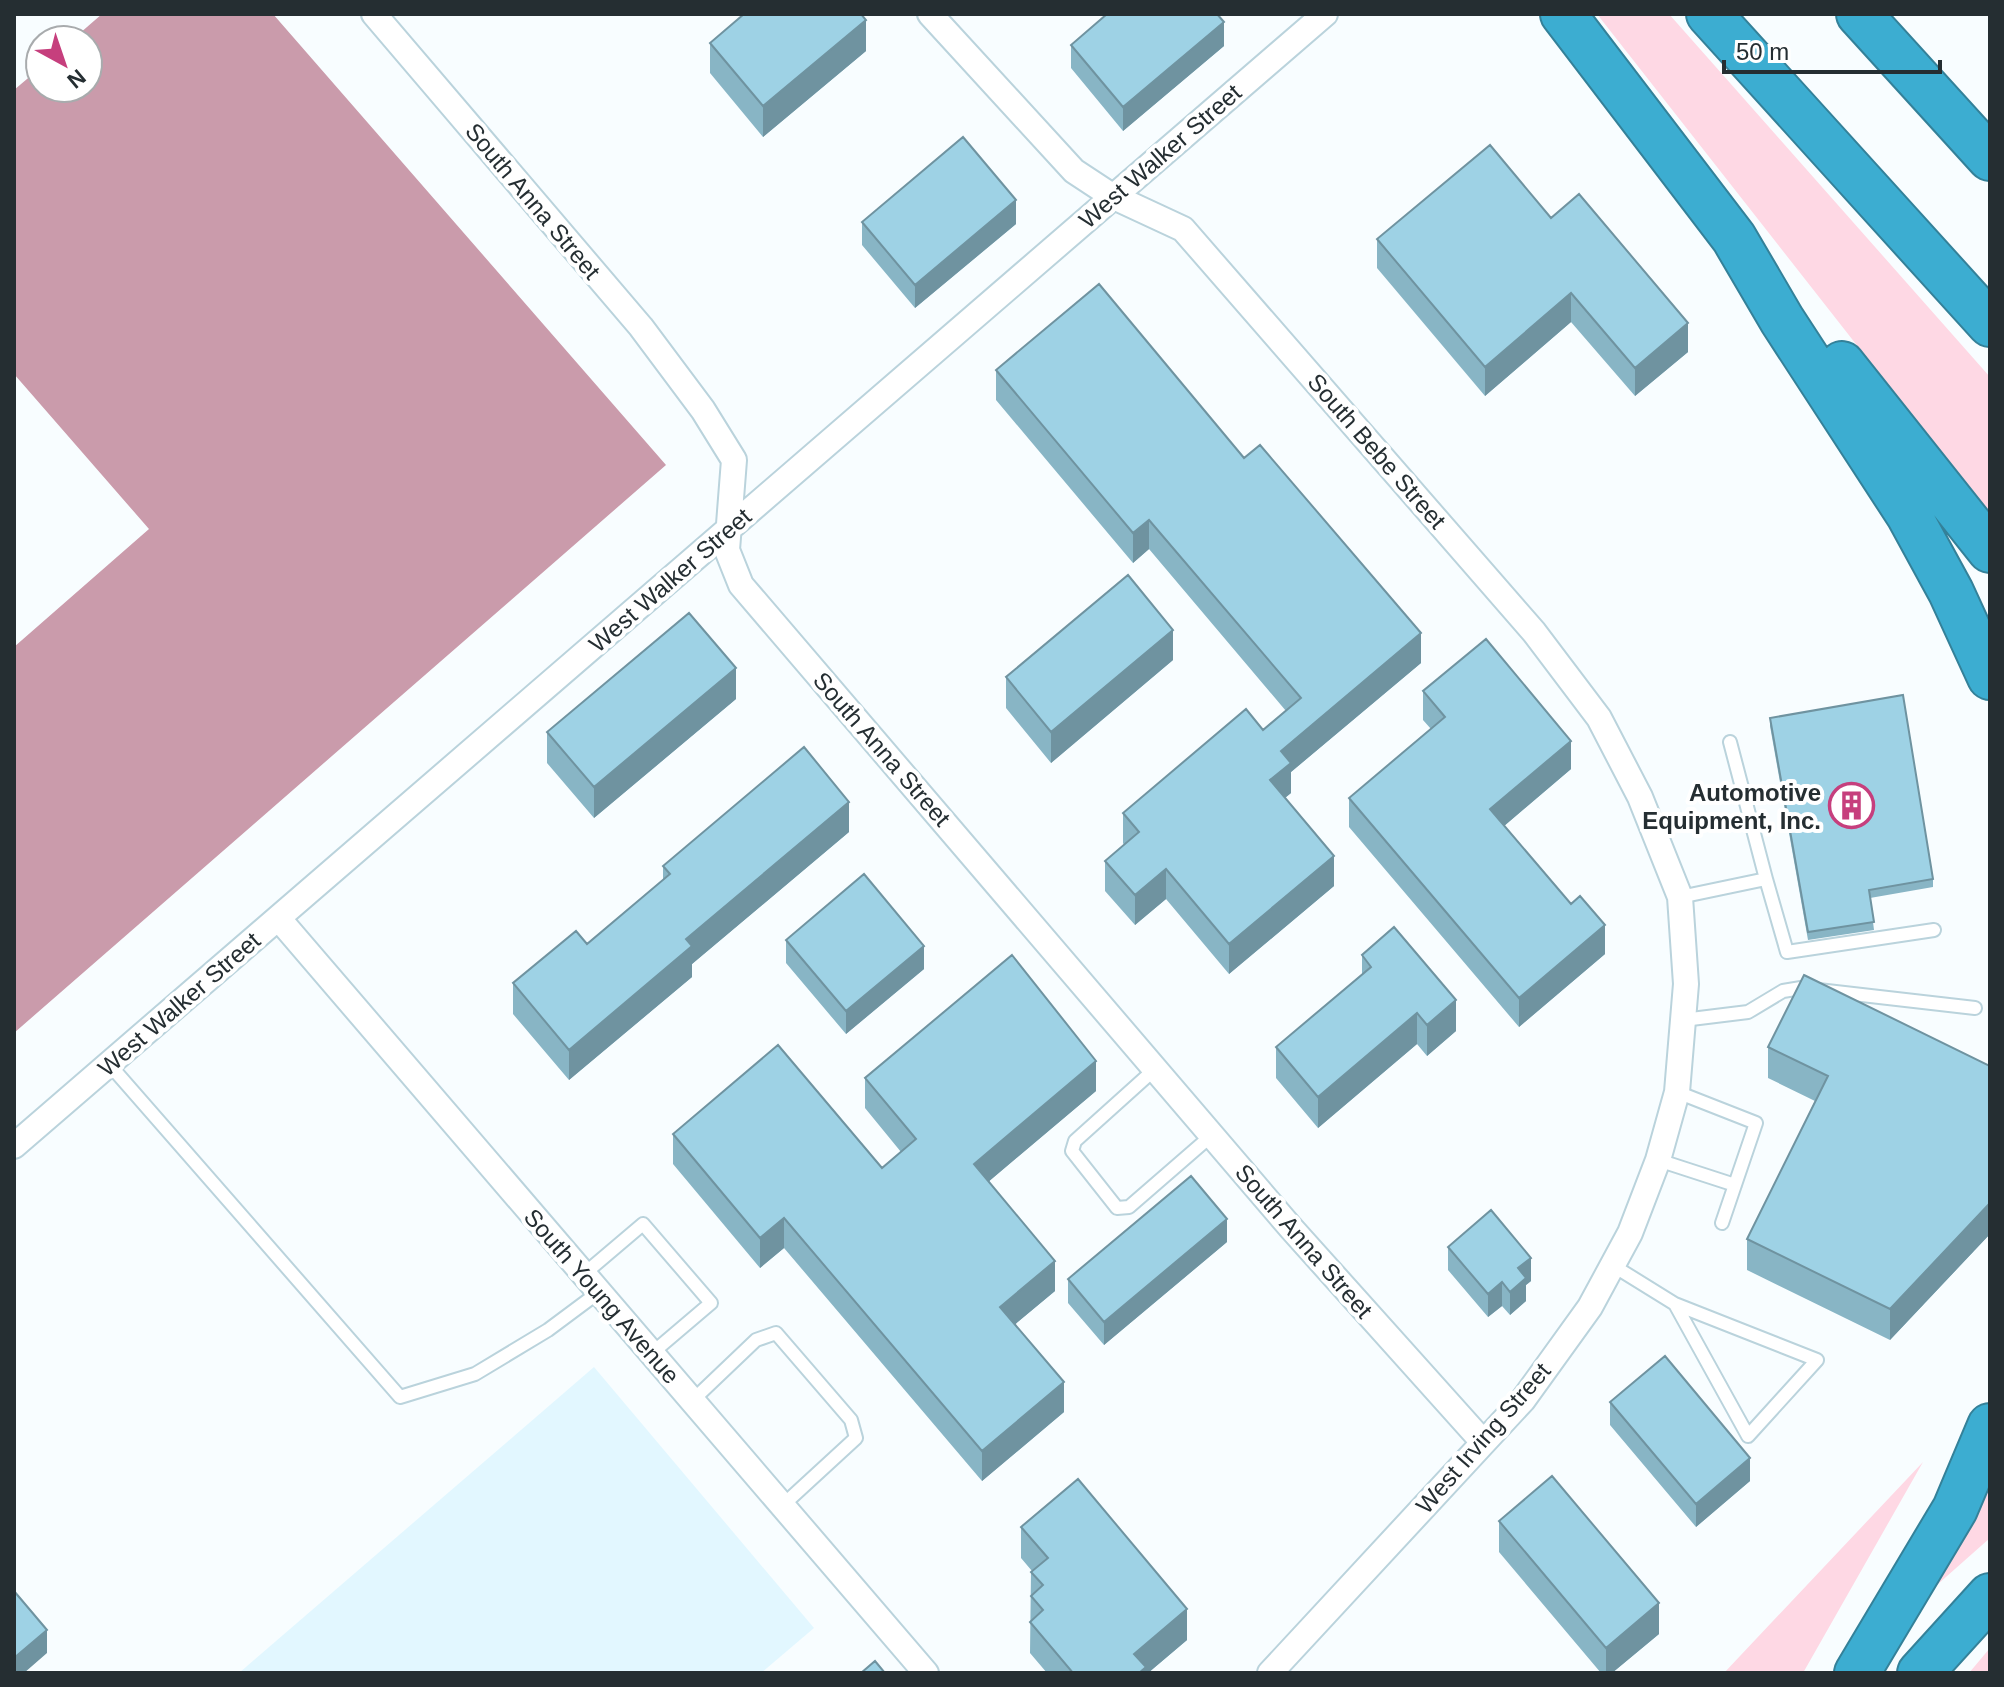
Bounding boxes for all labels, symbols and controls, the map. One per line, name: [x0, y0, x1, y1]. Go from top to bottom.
north arrow: [24, 24, 104, 104]
scale bar: [1724, 24, 1940, 74]
text: 50 m: [1736, 38, 1789, 65]
text: N: [62, 64, 91, 94]
street label: West Walker Street: [1074, 78, 1247, 234]
street label: South Anna Street: [460, 118, 606, 285]
street label: South Bebe Street: [1302, 368, 1452, 534]
street label: West Walker Street: [584, 502, 757, 658]
street label: South Anna Street: [808, 667, 956, 832]
place label: Automotive Equipment, Inc.: [1642, 779, 1821, 834]
building icon: Automotive Equipment, Inc.: [1828, 782, 1876, 830]
street label: West Walker Street: [93, 926, 266, 1082]
street label: South Anna Street: [1230, 1159, 1378, 1324]
street label: South Young Avenue: [519, 1203, 685, 1389]
street label: West Irving Street: [1410, 1357, 1556, 1519]

